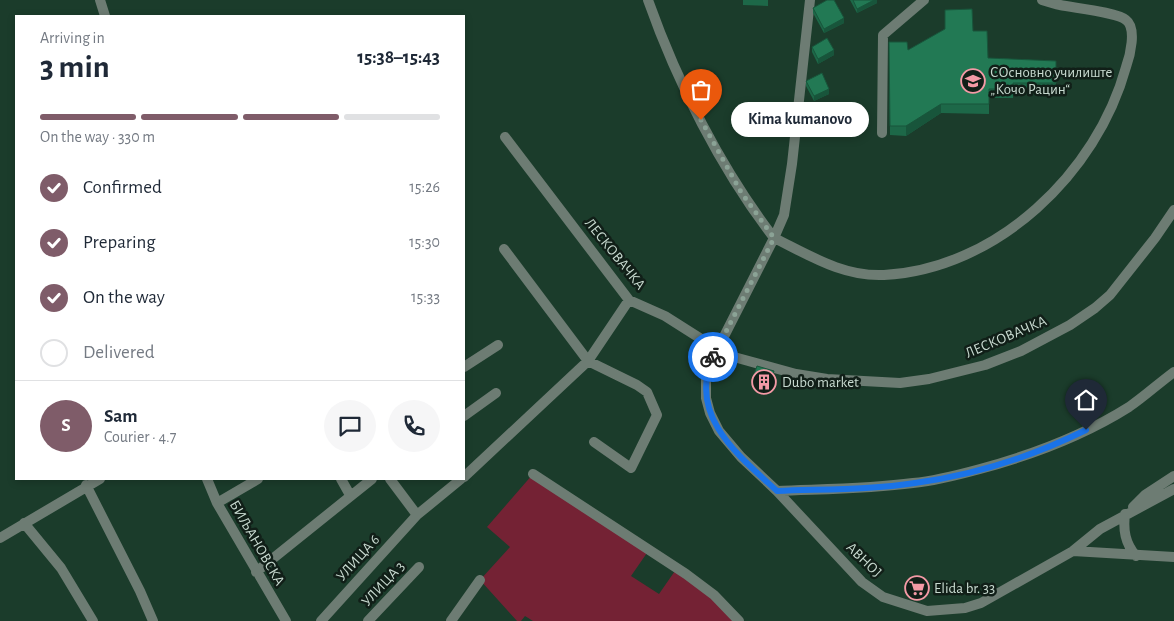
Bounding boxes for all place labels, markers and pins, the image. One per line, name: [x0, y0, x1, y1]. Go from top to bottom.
place label: СОсновно училиште „Кочо Рацин“: [990, 65, 1113, 97]
school or university icon: СОсновно училиште „Кочо Рацин“: [960, 68, 986, 94]
pin: [680, 69, 722, 120]
callout: Kima kumanovo: [731, 102, 868, 138]
building icon: Dubo market: [751, 369, 777, 395]
place label: Dubo market: [782, 375, 859, 390]
pin: [1065, 379, 1107, 430]
supermarket icon: Elida br. 33: [904, 575, 930, 601]
place label: Elida br. 33: [934, 581, 995, 596]

